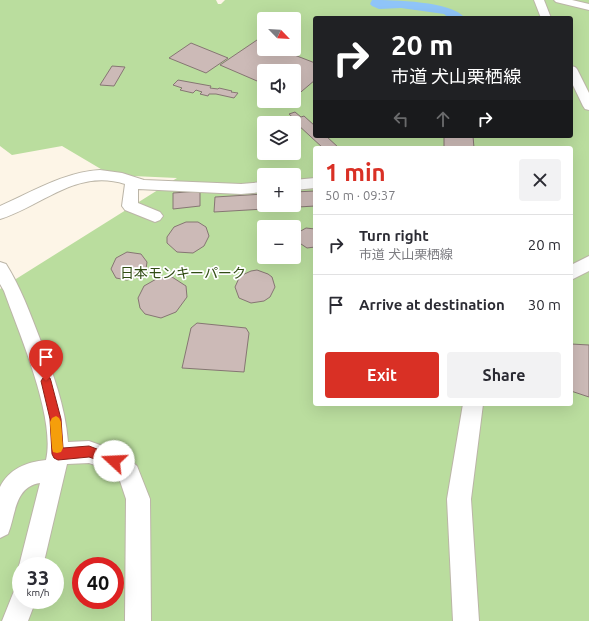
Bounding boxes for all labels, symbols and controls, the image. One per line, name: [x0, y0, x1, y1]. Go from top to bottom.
north arrow: [257, 12, 301, 56]
map controls: [257, 12, 301, 264]
text: 20 m: [391, 29, 453, 60]
icon: right: [325, 32, 377, 84]
button: sound: [257, 64, 301, 108]
text: 市道 犬山栗栖線: [391, 66, 521, 86]
icon: left: [390, 108, 412, 130]
icon: ahead: [432, 108, 454, 130]
icon: right: [474, 108, 496, 130]
button: layers: [257, 116, 301, 160]
text: 1 min: [325, 159, 386, 186]
button: close: [519, 159, 561, 201]
button: +: [257, 168, 301, 212]
text: 50 m · 09:37: [325, 188, 396, 202]
button: −: [257, 220, 301, 264]
text: Turn right: [359, 227, 429, 244]
icon: right: [325, 234, 347, 256]
text: 20 m: [528, 236, 561, 253]
text: 市道 犬山栗栖線: [359, 247, 453, 261]
park label: 日本モンキーパーク: [120, 265, 246, 281]
icon: arrive: [325, 294, 347, 316]
text: Arrive at destination: [359, 296, 505, 313]
text: 30 m: [528, 296, 561, 313]
pin: [29, 340, 63, 381]
icon: arrive: [35, 346, 57, 368]
button: Exit: [325, 352, 439, 398]
button: Share: [447, 352, 561, 398]
position arrow: [93, 440, 135, 482]
speed limit sign: 40: [72, 557, 124, 609]
text: 33: [27, 566, 49, 589]
text: km/h: [26, 587, 50, 598]

